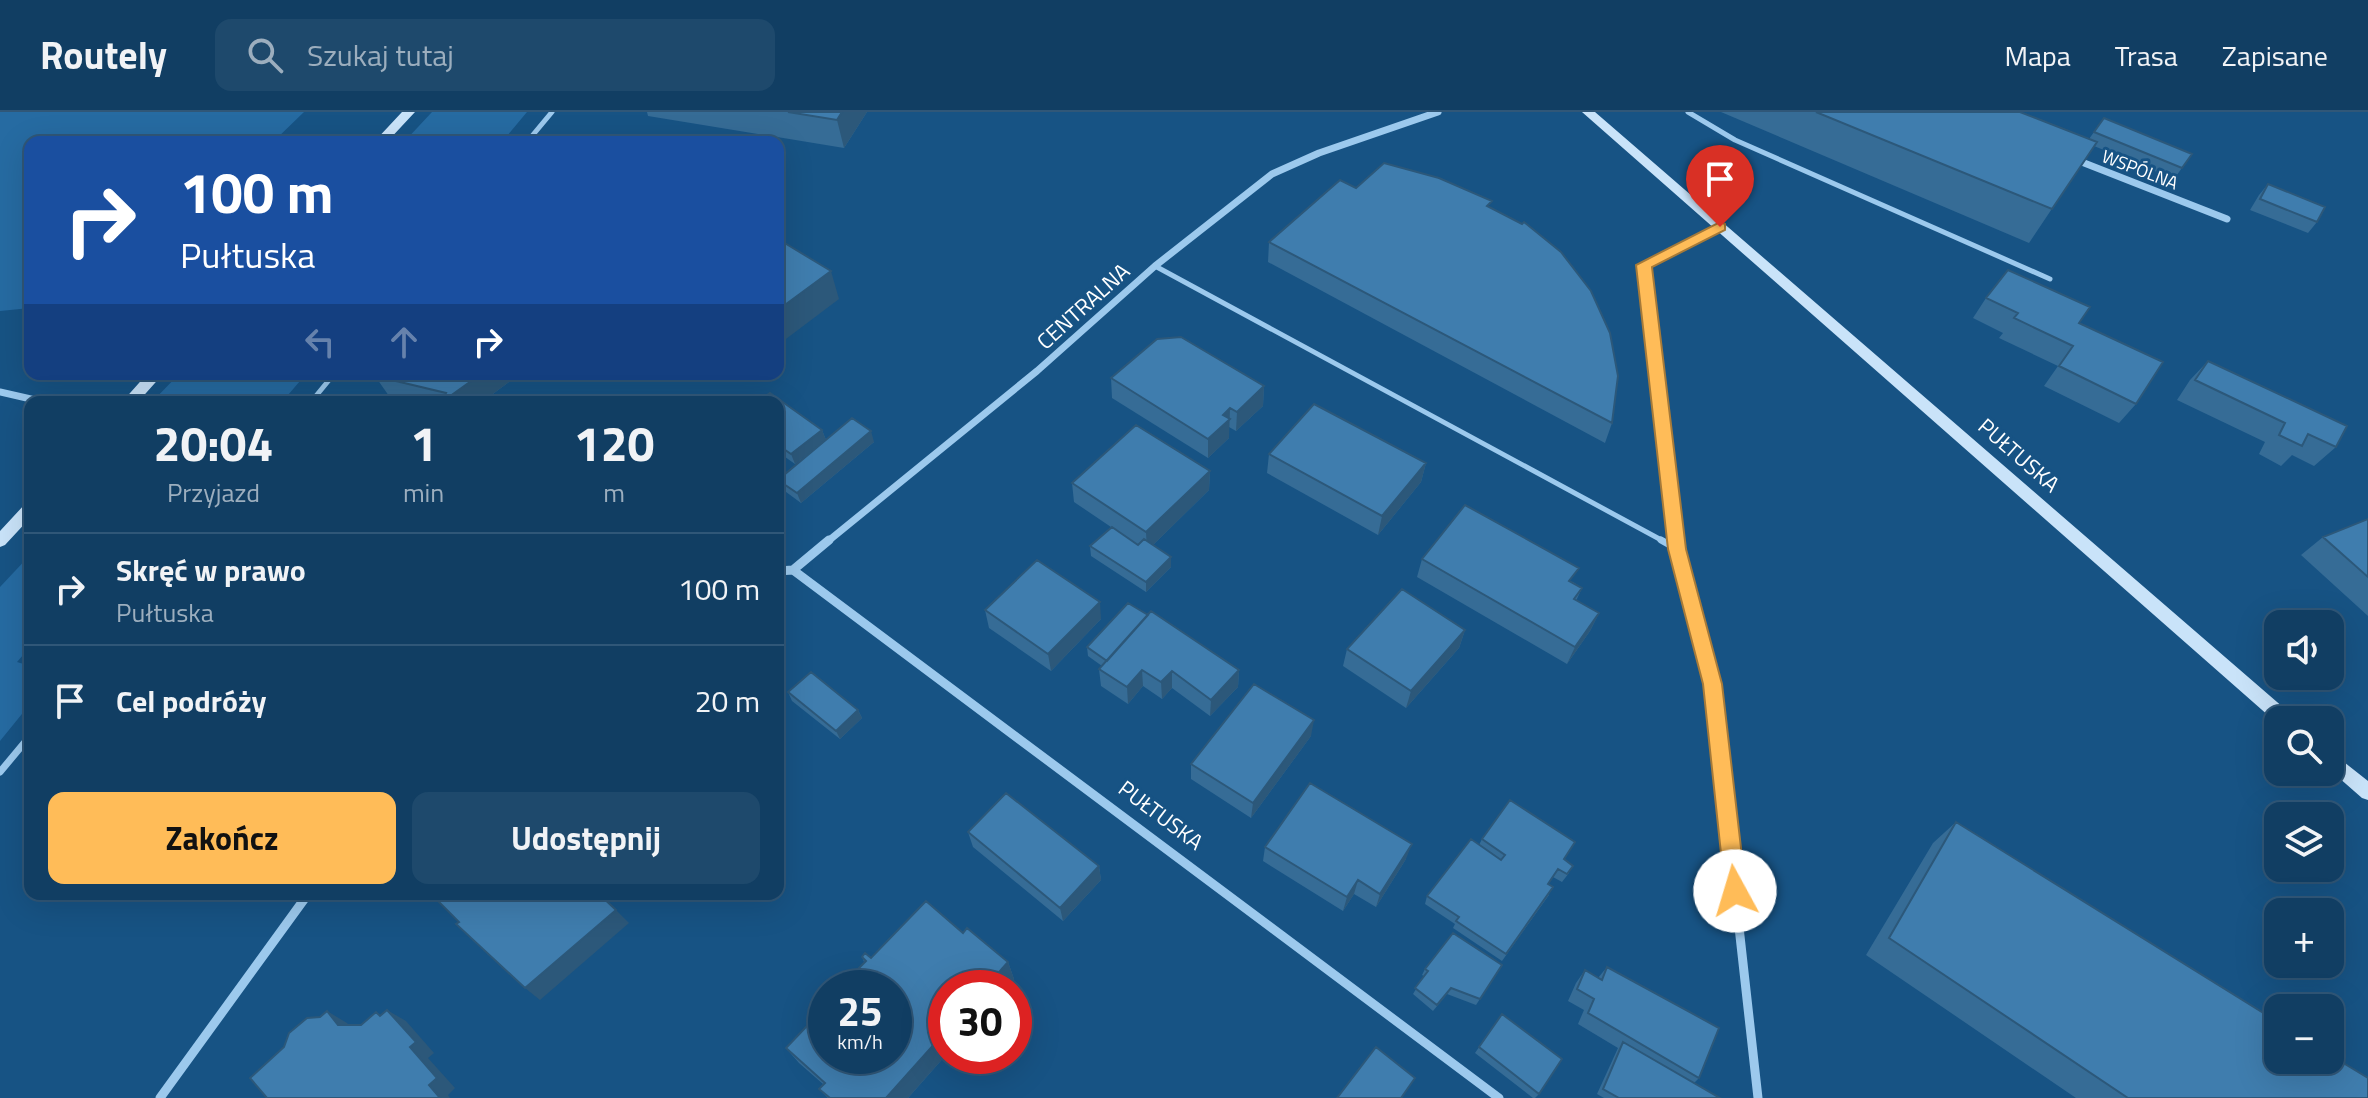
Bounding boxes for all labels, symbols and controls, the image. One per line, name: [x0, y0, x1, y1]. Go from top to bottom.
search box: [215, 19, 775, 91]
text: Routely: [40, 26, 167, 84]
text: Szukaj tutaj: [307, 32, 454, 78]
icon: search: [243, 33, 287, 77]
text: Mapa: [2004, 34, 2071, 77]
text: Trasa: [2115, 34, 2178, 77]
text: Zapisane: [2222, 34, 2328, 77]
street label: WSPÓLNA: [2098, 143, 2183, 197]
pin: [1686, 145, 1754, 227]
text: 100 m: [180, 150, 333, 235]
icon: arrive: [1698, 157, 1742, 201]
icon: right: [48, 168, 152, 272]
text: Pułtuska: [180, 227, 315, 282]
street label: CENTRALNA: [1029, 255, 1137, 357]
icon: left: [298, 320, 342, 364]
icon: ahead: [382, 320, 426, 364]
icon: right: [466, 320, 510, 364]
text: 20:04: [154, 407, 273, 480]
text: 1: [410, 407, 437, 480]
text: 120: [574, 407, 654, 480]
street label: PUŁTUSKA: [1970, 410, 2068, 500]
text: Przyjazd: [167, 473, 260, 512]
text: min: [403, 473, 444, 512]
text: m: [603, 473, 625, 512]
text: Skręć w prawo: [116, 547, 306, 593]
text: 100 m: [678, 566, 760, 612]
icon: right: [48, 567, 92, 611]
text: Pułtuska: [116, 593, 214, 632]
map controls: [2264, 610, 2344, 1074]
button: sound: [2264, 610, 2344, 690]
text: Cel podróży: [116, 678, 267, 724]
text: 20 m: [695, 678, 760, 724]
icon: arrive: [48, 679, 92, 723]
button: search: [2264, 706, 2344, 786]
street label: PUŁTUSKA: [1111, 772, 1211, 858]
button: Zakończ: [48, 792, 396, 884]
button: Udostępnij: [412, 792, 760, 884]
button: layers: [2264, 802, 2344, 882]
position arrow: [1693, 849, 1777, 933]
button: +: [2264, 898, 2344, 978]
speed limit sign: 30: [928, 970, 1032, 1074]
text: 25: [838, 981, 882, 1042]
button: −: [2264, 994, 2344, 1074]
text: km/h: [837, 1026, 883, 1057]

